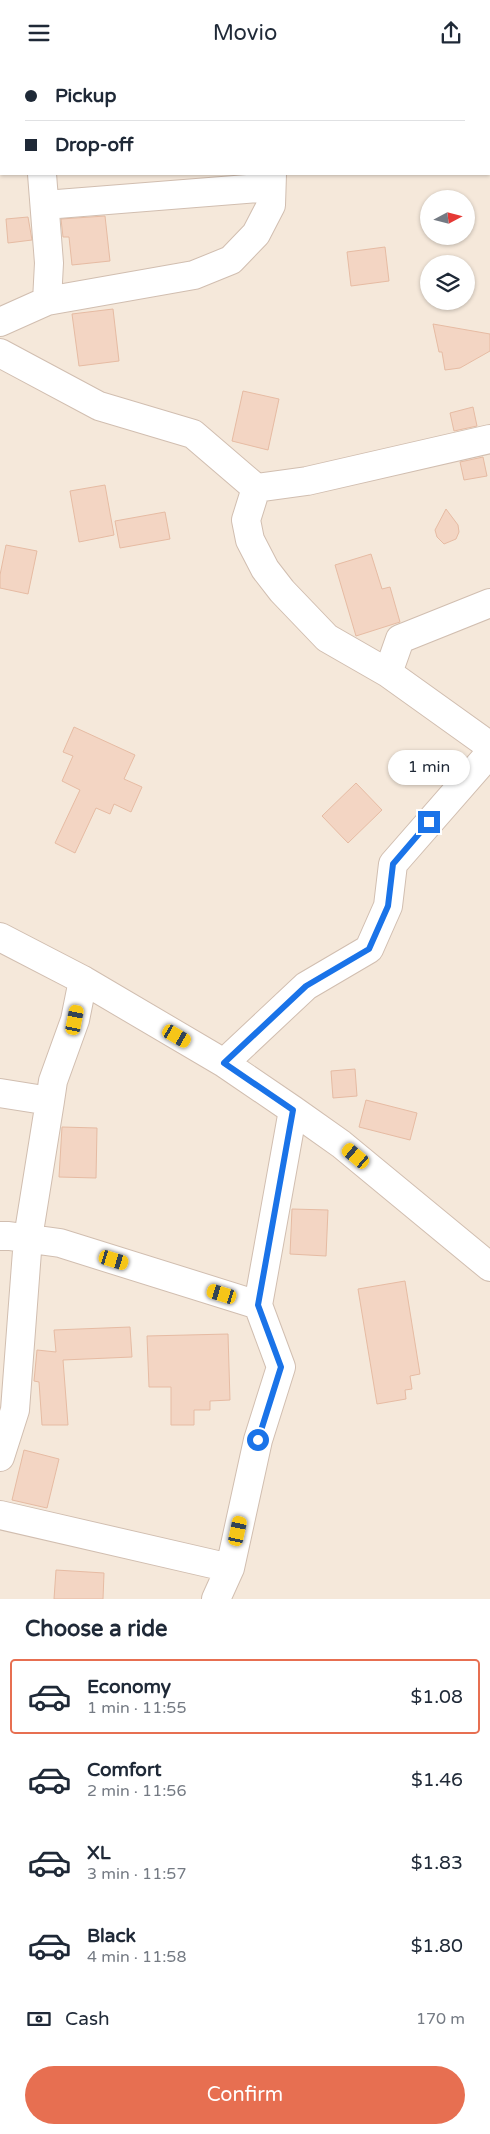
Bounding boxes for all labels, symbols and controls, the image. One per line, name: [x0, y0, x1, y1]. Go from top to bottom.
icon: menu: [25, 19, 53, 47]
icon: share: [437, 19, 465, 47]
text: Movio: [213, 20, 277, 46]
text: Pickup: [55, 85, 116, 107]
text: Drop-off: [55, 134, 134, 156]
north arrow: [420, 190, 475, 245]
map controls: [420, 190, 475, 310]
button: layers: [420, 255, 475, 310]
callout: 1 min: [388, 749, 470, 785]
text: 1 min: [408, 757, 450, 777]
route end: [418, 811, 440, 833]
car: [64, 1004, 85, 1036]
car: [160, 1022, 193, 1050]
car: [339, 1141, 372, 1171]
car: [97, 1248, 130, 1272]
car: [205, 1282, 238, 1306]
route start: [247, 1429, 269, 1451]
car: [227, 1515, 248, 1547]
text: Choose a ride: [25, 1616, 168, 1642]
icon: car: [27, 1674, 72, 1719]
text: Economy: [87, 1676, 171, 1698]
text: $1.08: [411, 1686, 463, 1708]
text: 1 min · 11:55: [87, 1698, 186, 1718]
icon: car: [27, 1757, 72, 1802]
text: Comfort: [87, 1759, 161, 1781]
text: $1.46: [411, 1769, 463, 1791]
text: 2 min · 11:56: [87, 1781, 186, 1801]
icon: car: [27, 1840, 72, 1885]
text: XL: [87, 1842, 111, 1864]
text: $1.83: [411, 1852, 463, 1874]
text: 3 min · 11:57: [87, 1864, 186, 1884]
icon: car: [27, 1923, 72, 1968]
text: Black: [87, 1925, 136, 1947]
text: $1.80: [411, 1935, 463, 1957]
text: 4 min · 11:58: [87, 1947, 186, 1967]
icon: cash: [25, 2005, 53, 2033]
text: Cash: [65, 2008, 110, 2030]
text: 170 m: [416, 2009, 465, 2029]
button: Confirm: [25, 2066, 465, 2124]

